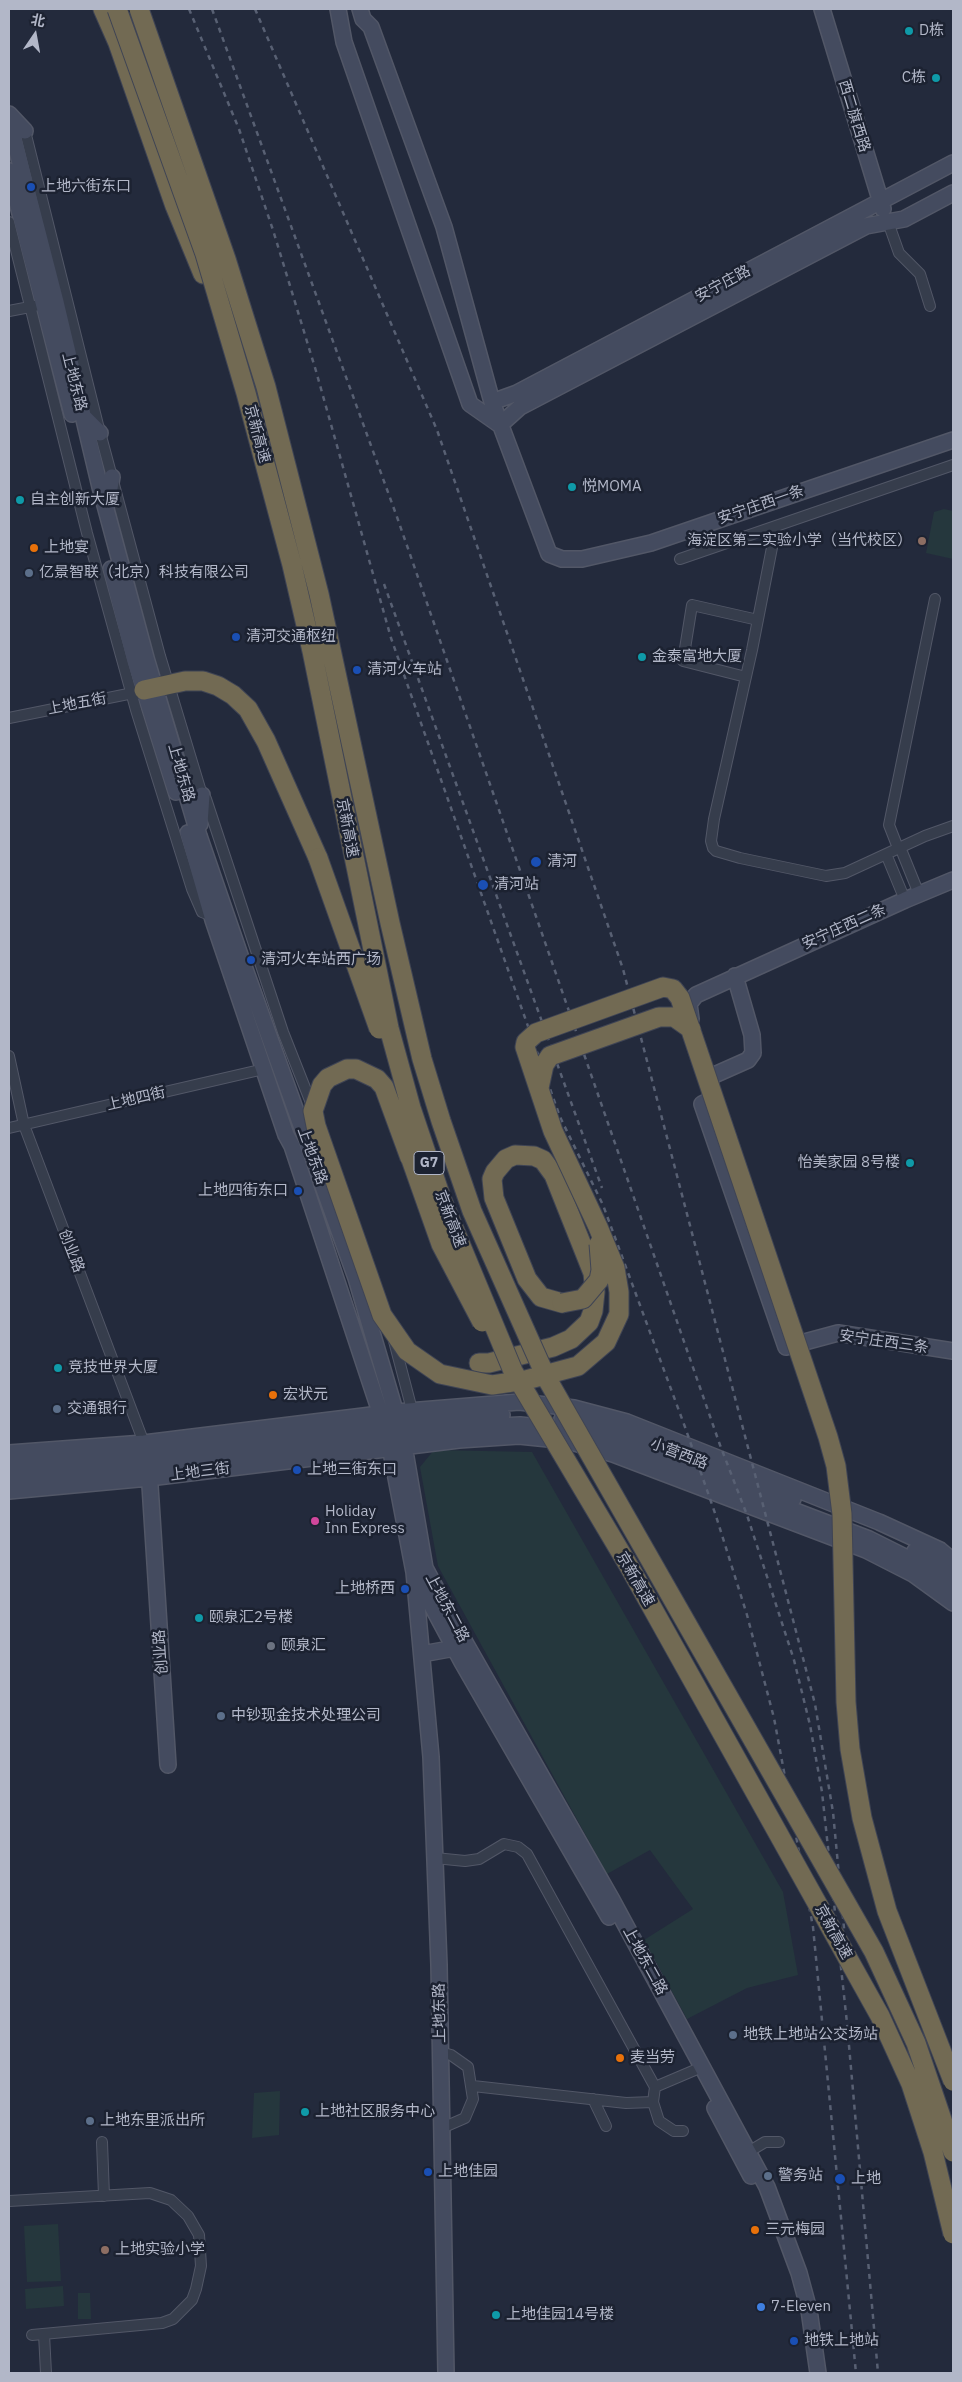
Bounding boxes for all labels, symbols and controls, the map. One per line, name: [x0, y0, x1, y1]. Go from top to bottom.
north arrow: [10, 10, 60, 60]
text: 北: [29, 10, 47, 31]
place label: D栋: [919, 22, 944, 40]
marker: D栋: [903, 25, 915, 37]
place label: C栋: [902, 69, 926, 87]
marker: C栋: [930, 72, 942, 84]
street label: 西二旗西路: [834, 78, 874, 154]
place label: 上地六街东口: [41, 178, 131, 196]
marker: 上地六街东口: [25, 181, 37, 193]
street label: 安宁庄路: [692, 262, 754, 306]
street label: 上地东路: [58, 351, 90, 413]
street label: 京新高速: [241, 403, 273, 465]
place label: 悦MOMA: [582, 478, 642, 496]
marker: 悦MOMA: [566, 481, 578, 493]
street label: 安宁庄西一条: [716, 482, 806, 528]
place label: 自主创新大厦: [30, 491, 120, 509]
marker: 自主创新大厦: [14, 494, 26, 506]
place label: 海淀区第二实验小学（当代校区）: [687, 532, 912, 550]
marker: 海淀区第二实验小学（当代校区）: [916, 535, 928, 547]
place label: 上地宴: [44, 539, 89, 557]
marker: 上地宴: [28, 542, 40, 554]
place label: 亿景智联（北京）科技有限公司: [39, 564, 249, 582]
marker: 亿景智联（北京）科技有限公司: [23, 567, 35, 579]
place label: 清河交通枢纽: [246, 628, 336, 646]
marker: 清河交通枢纽: [230, 631, 242, 643]
place label: 金泰富地大厦: [652, 648, 742, 666]
marker: 金泰富地大厦: [636, 651, 648, 663]
place label: 清河火车站: [367, 661, 442, 679]
marker: 清河火车站: [351, 664, 363, 676]
street label: 上地五街: [46, 689, 108, 719]
street label: 上地东路: [164, 742, 198, 804]
street label: 京新高速: [332, 797, 362, 859]
place label: 清河: [547, 853, 577, 871]
marker: 清河: [529, 855, 543, 869]
place label: 清河站: [494, 876, 539, 894]
marker: 清河站: [476, 878, 490, 892]
street label: 安宁庄西二条: [799, 900, 889, 954]
place label: 清河火车站西广场: [261, 951, 381, 969]
marker: 清河火车站西广场: [245, 954, 257, 966]
street label: 上地四街: [105, 1083, 167, 1115]
street label: 上地东路: [293, 1125, 331, 1187]
road number: G7: [414, 1152, 444, 1174]
place label: 怡美家园 8号楼: [797, 1154, 900, 1172]
marker: 怡美家园 8号楼: [904, 1157, 916, 1169]
place label: 上地四街东口: [198, 1182, 288, 1200]
marker: 上地四街东口: [292, 1185, 304, 1197]
street label: 京新高速: [431, 1188, 469, 1250]
street label: 创业路: [55, 1227, 87, 1275]
street label: 安宁庄西三条: [838, 1327, 930, 1357]
place label: 竞技世界大厦: [68, 1359, 158, 1377]
marker: 竞技世界大厦: [52, 1362, 64, 1374]
place label: 宏状元: [283, 1386, 328, 1404]
marker: 宏状元: [267, 1389, 279, 1401]
place label: 交通银行: [67, 1400, 127, 1418]
marker: 交通银行: [51, 1403, 63, 1415]
street label: 小营西路: [648, 1435, 710, 1473]
street label: 上地三街: [169, 1459, 231, 1485]
place label: 上地三街东口: [307, 1461, 397, 1479]
marker: 上地三街东口: [291, 1464, 303, 1476]
place label: Holiday Inn Express: [325, 1503, 405, 1538]
marker: Holiday Inn Express: [309, 1515, 321, 1527]
street label: 京新高速: [612, 1549, 658, 1609]
street label: 上地东二路: [421, 1571, 473, 1645]
place label: 上地桥西: [335, 1580, 395, 1598]
marker: 上地桥西: [399, 1583, 411, 1595]
place label: 颐泉汇2号楼: [209, 1609, 293, 1627]
marker: 颐泉汇2号楼: [193, 1612, 205, 1624]
street label: 创业路: [150, 1629, 172, 1675]
place label: 颐泉汇: [281, 1637, 326, 1655]
marker: 颐泉汇: [265, 1640, 277, 1652]
place label: 中钞现金技术处理公司: [231, 1707, 381, 1725]
marker: 中钞现金技术处理公司: [215, 1710, 227, 1722]
street label: 京新高速: [811, 1901, 855, 1963]
street label: 上地东二路: [619, 1924, 671, 1998]
street label: 上地东路: [430, 1983, 450, 2043]
place label: 地铁上地站公交场站: [743, 2026, 878, 2044]
marker: 地铁上地站公交场站: [727, 2029, 739, 2041]
place label: 麦当劳: [630, 2049, 675, 2067]
marker: 麦当劳: [614, 2052, 626, 2064]
place label: 上地社区服务中心: [315, 2103, 435, 2121]
marker: 上地社区服务中心: [299, 2106, 311, 2118]
place label: 上地东里派出所: [100, 2112, 205, 2130]
marker: 上地东里派出所: [84, 2115, 96, 2127]
place label: 上地佳园: [438, 2163, 498, 2181]
marker: 上地佳园: [422, 2166, 434, 2178]
place label: 警务站: [778, 2167, 823, 2185]
marker: 警务站: [762, 2170, 774, 2182]
place label: 上地: [851, 2170, 881, 2188]
marker: 上地: [833, 2172, 847, 2186]
place label: 三元梅园: [765, 2221, 825, 2239]
marker: 三元梅园: [749, 2224, 761, 2236]
place label: 上地实验小学: [115, 2241, 205, 2259]
marker: 上地实验小学: [99, 2244, 111, 2256]
place label: 7-Eleven: [771, 2298, 831, 2316]
marker: 7-Eleven: [755, 2301, 767, 2313]
place label: 上地佳园14号楼: [506, 2306, 614, 2324]
marker: 上地佳园14号楼: [490, 2309, 502, 2321]
place label: 地铁上地站: [804, 2332, 879, 2350]
marker: 地铁上地站: [788, 2335, 800, 2347]

